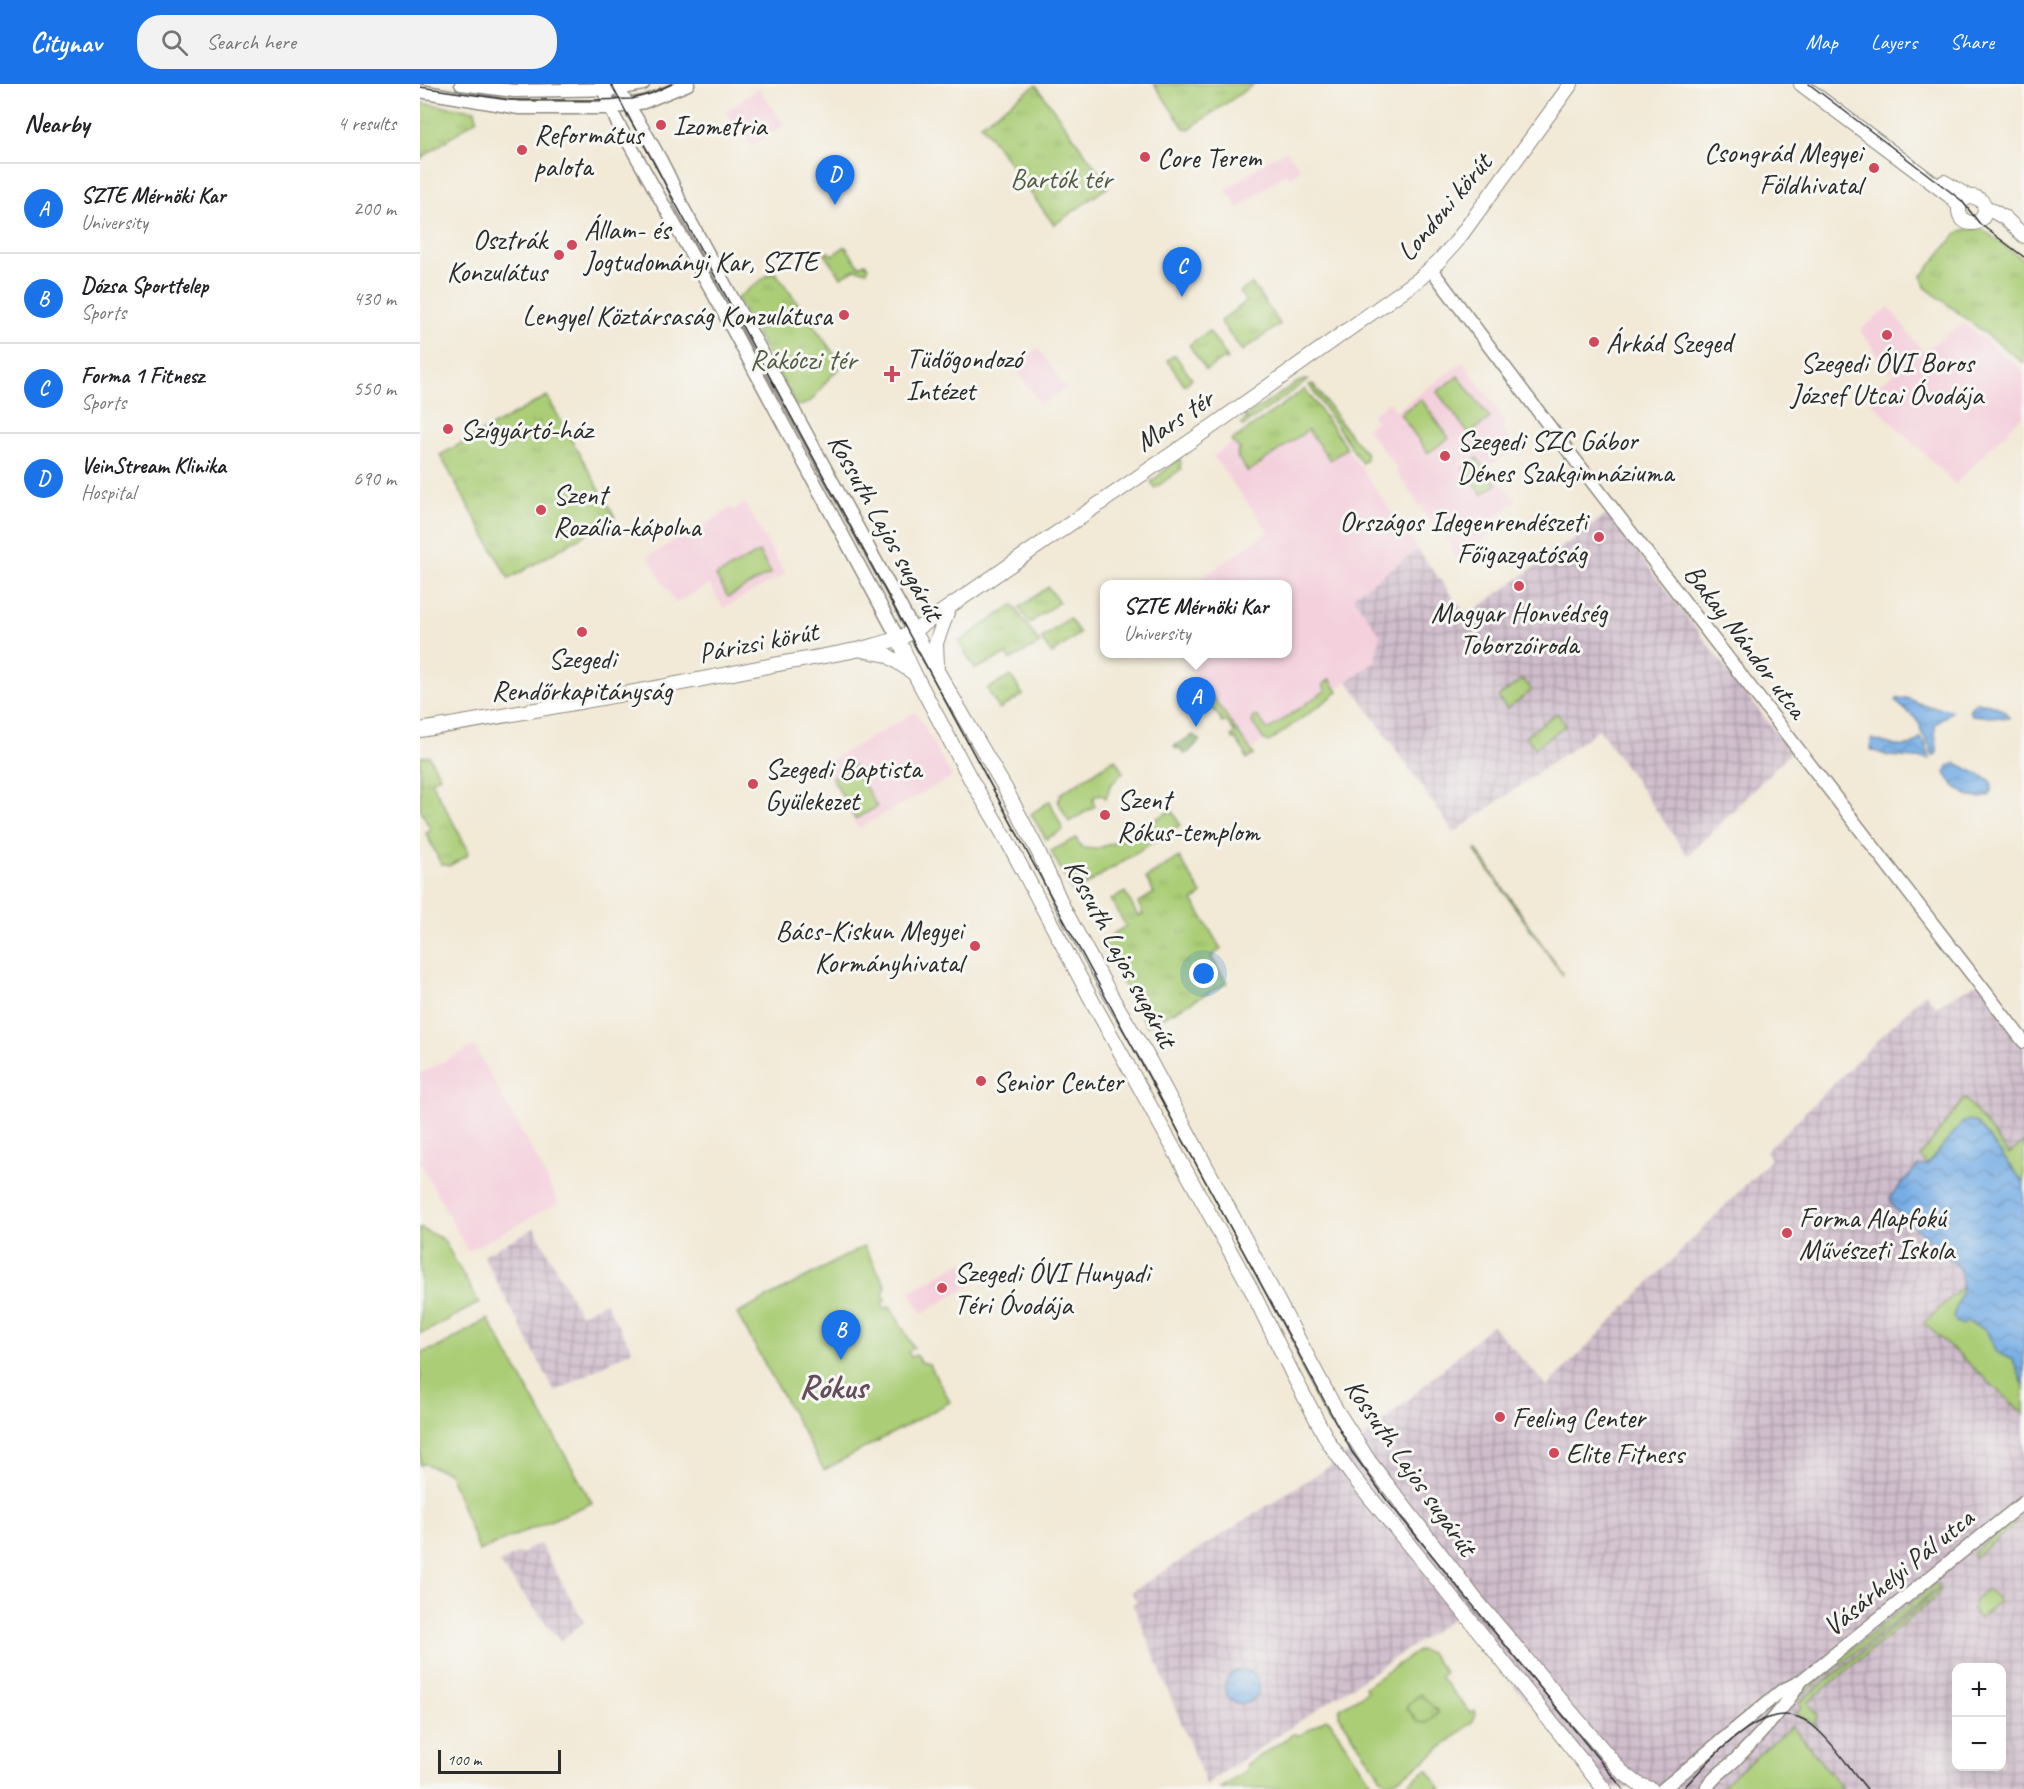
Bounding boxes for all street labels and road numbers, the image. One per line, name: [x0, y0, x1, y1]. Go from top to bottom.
street label: Londoni körút: [1389, 144, 1501, 268]
street label: Mars tér: [1128, 379, 1222, 459]
street label: Kossuth Lajos sugárút: [820, 428, 953, 629]
street label: Bakay Nándor utca: [1677, 557, 1817, 727]
street label: Párizsi körút: [695, 613, 823, 671]
street label: Kossuth Lajos sugárút: [1057, 853, 1187, 1055]
street label: Kossuth Lajos sugárút: [1337, 1372, 1487, 1564]
street label: Vásárhelyi Pál utca: [1816, 1499, 1982, 1643]

